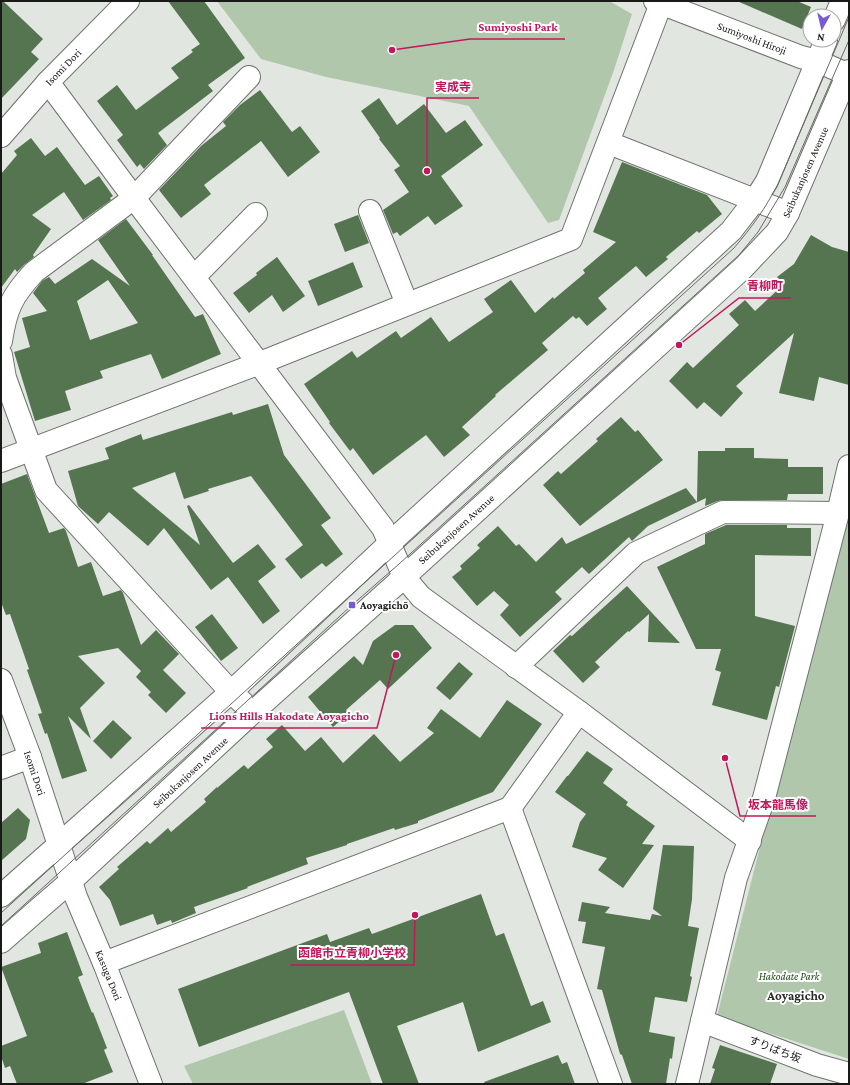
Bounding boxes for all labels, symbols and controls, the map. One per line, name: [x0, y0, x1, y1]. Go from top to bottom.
north arrow: [802, 8, 842, 48]
callout: Sumiyoshi Park: [470, 15, 565, 39]
street label: Sumiyoshi Hiroji: [715, 19, 788, 58]
text: Sumiyoshi Park: [478, 20, 558, 34]
text: N: [816, 31, 825, 44]
street label: Isomi Dori: [43, 46, 84, 88]
callout: 実成寺: [427, 74, 479, 98]
text: 実成寺: [435, 80, 471, 94]
street label: Seibukanjosen Avenue: [780, 125, 831, 220]
callout: 青柳町: [739, 274, 791, 298]
text: 青柳町: [747, 279, 783, 293]
street label: Seibukanjosen Avenue: [415, 492, 497, 567]
place label: Aoyagichō: [359, 599, 409, 611]
marker: Aoyagichō: [347, 600, 357, 610]
callout: Lions Hills Hakodate Aoyagicho: [201, 704, 377, 728]
text: Lions Hills Hakodate Aoyagicho: [209, 709, 369, 723]
street label: Seibukanjosen Avenue: [150, 734, 231, 811]
street label: Isomi Dori: [22, 749, 48, 797]
callout: 坂本龍馬像: [740, 792, 816, 816]
text: 坂本龍馬像: [748, 798, 808, 812]
callout: 函館市立青柳小学校: [290, 941, 414, 965]
text: 函館市立青柳小学校: [298, 946, 406, 960]
street label: Kasuga Dori: [92, 948, 125, 1003]
park label: Hakodate Park: [759, 970, 821, 982]
district label: Aoyagicho: [766, 988, 825, 1003]
street label: すりばち坂: [747, 1034, 803, 1064]

